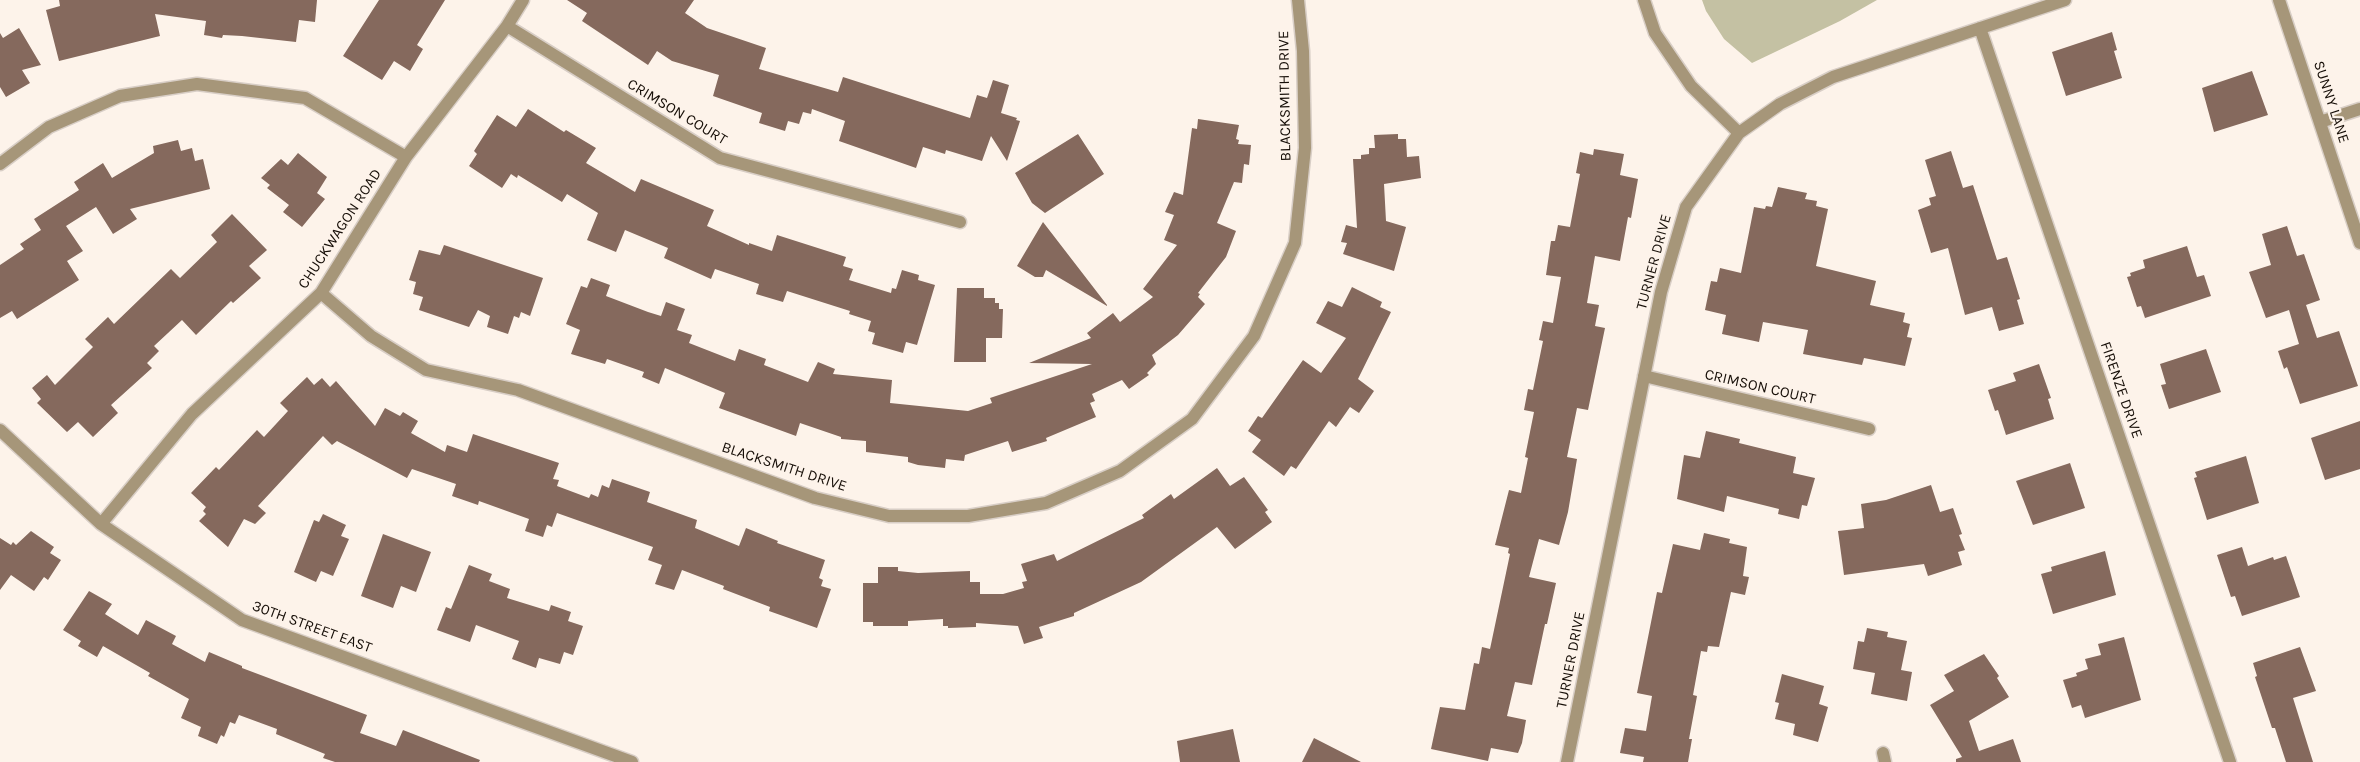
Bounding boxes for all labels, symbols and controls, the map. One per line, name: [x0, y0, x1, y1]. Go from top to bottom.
street label: BLACKSMITH DRIVE: [1275, 31, 1295, 161]
street label: SUNNY LANE: [2309, 59, 2353, 145]
street label: CRIMSON COURT: [624, 75, 730, 149]
street label: CHUCKWAGON ROAD: [294, 166, 386, 292]
street label: TURNER DRIVE: [1633, 212, 1675, 312]
street label: FIRENZE DRIVE: [2096, 339, 2146, 441]
street label: CRIMSON COURT: [1703, 365, 1817, 409]
street label: BLACKSMITH DRIVE: [719, 438, 849, 496]
street label: 30TH STREET EAST: [250, 597, 374, 657]
street label: TURNER DRIVE: [1553, 610, 1589, 710]

